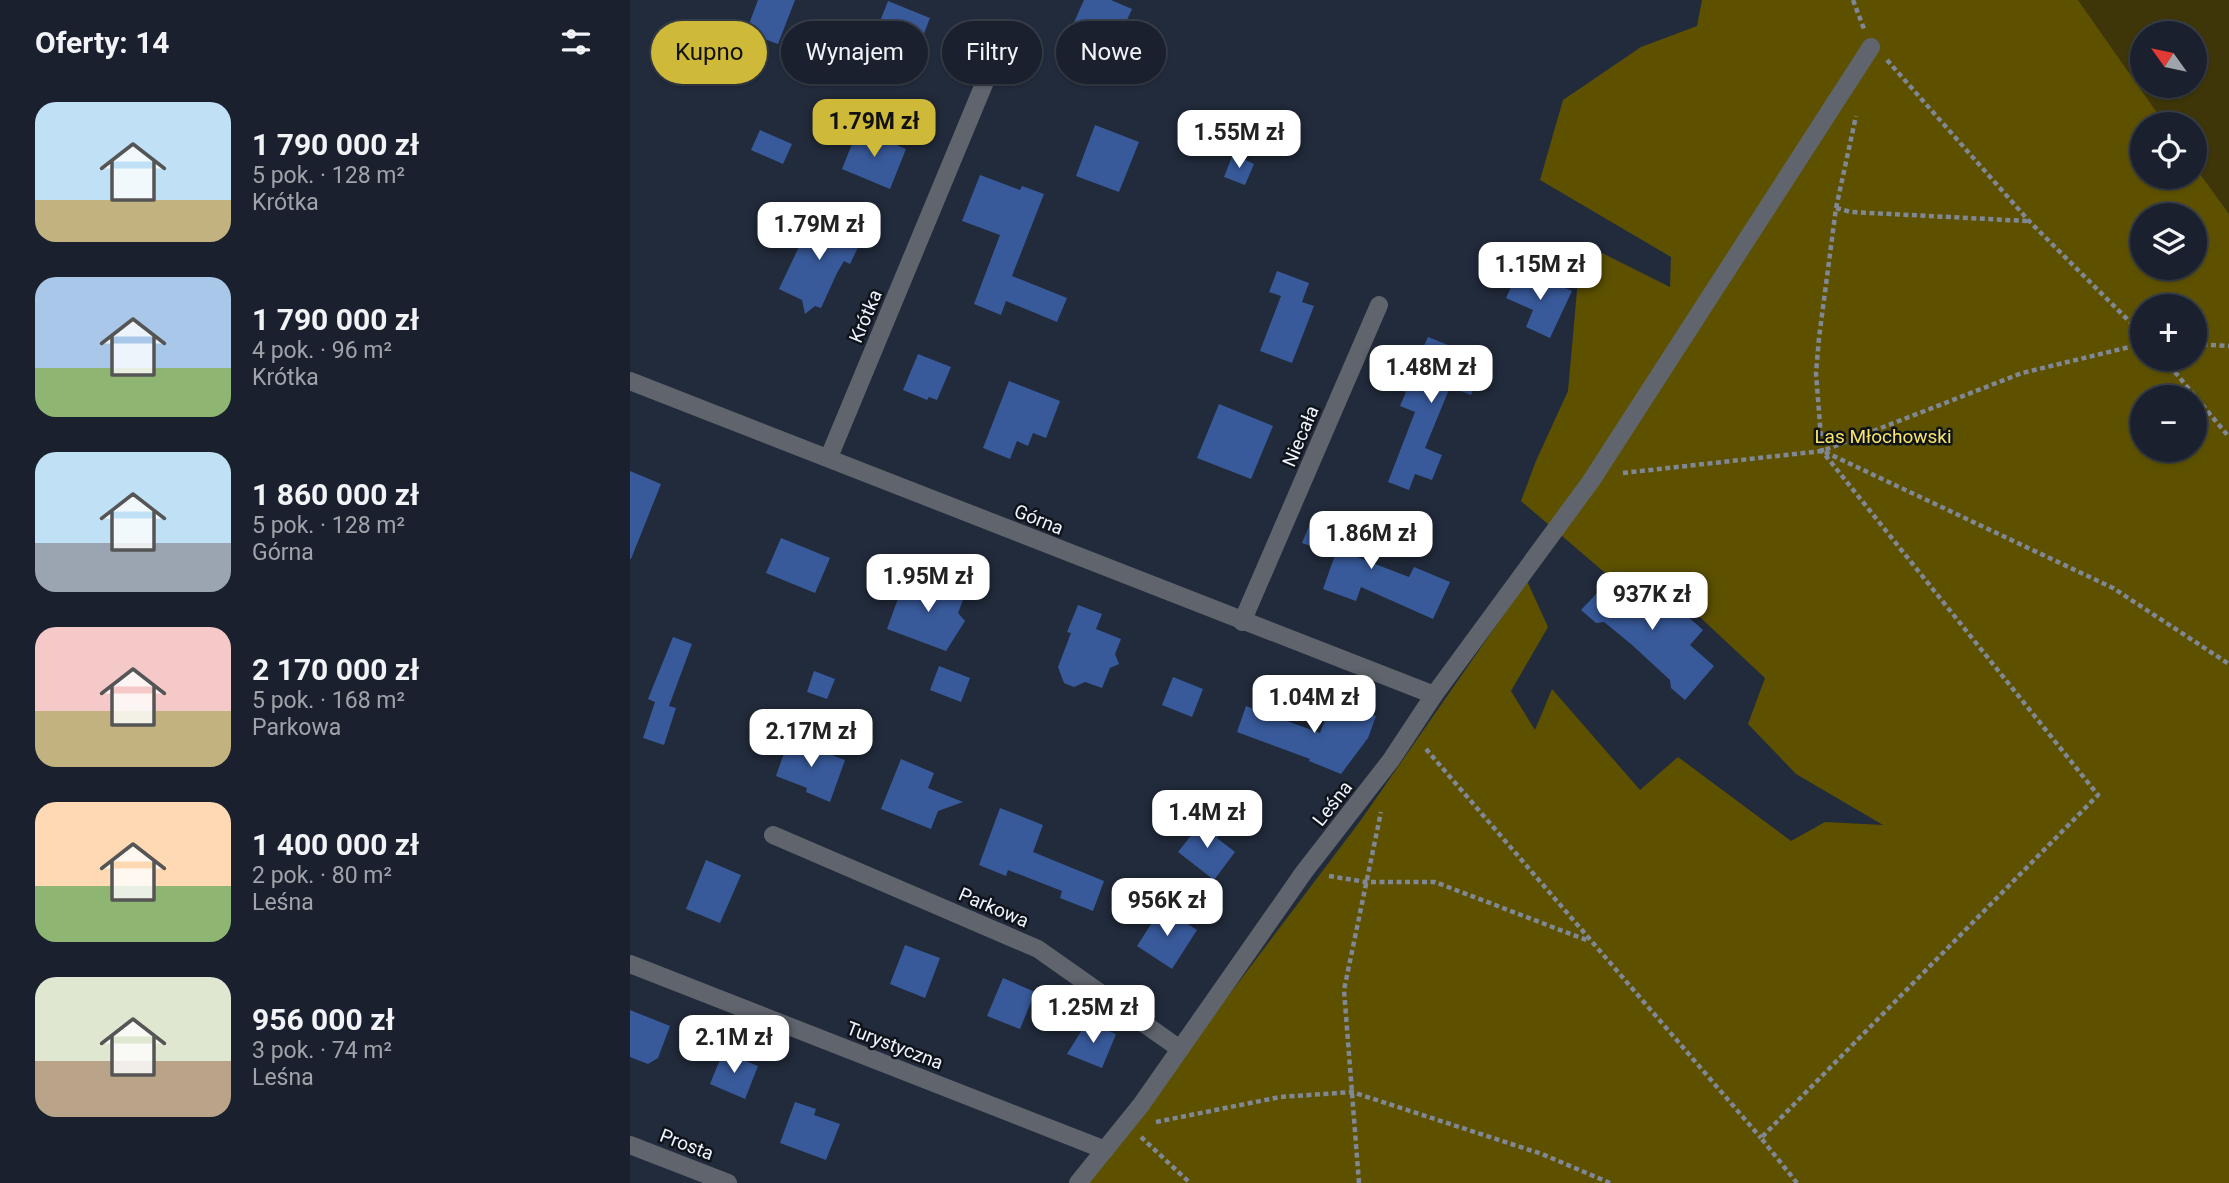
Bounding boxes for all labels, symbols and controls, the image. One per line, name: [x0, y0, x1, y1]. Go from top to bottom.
chip: Kupno: [651, 21, 767, 84]
chip: Wynajem: [781, 21, 928, 84]
chip: Filtry: [942, 21, 1042, 84]
chip: Nowe: [1056, 21, 1166, 84]
north arrow: [2130, 21, 2207, 98]
map controls: [2130, 21, 2207, 462]
icon: filters: [557, 23, 595, 61]
text: Oferty: 14: [35, 25, 170, 60]
pin: 1.79M zł: [802, 100, 946, 159]
text: 1.79M zł: [829, 108, 919, 135]
pin: 1.55M zł: [1167, 110, 1311, 170]
button: locate: [2130, 112, 2207, 189]
text: 1.55M zł: [1194, 119, 1284, 146]
text: 1 790 000 zł: [252, 127, 419, 162]
icon: home: [91, 130, 175, 214]
text: 5 pok. · 128 m²: [252, 162, 405, 189]
text: Krótka: [252, 189, 319, 216]
pin: 1.79M zł: [747, 202, 891, 262]
button: layers: [2130, 203, 2207, 280]
text: 1.79M zł: [774, 211, 864, 238]
pin: 1.15M zł: [1468, 243, 1612, 302]
text: 1.15M zł: [1495, 251, 1585, 278]
street label: Krótka: [844, 286, 887, 346]
button: +: [2130, 294, 2207, 371]
text: 1 790 000 zł: [252, 302, 419, 337]
icon: home: [91, 305, 175, 389]
text: 4 pok. · 96 m²: [252, 337, 392, 364]
pin: 1.48M zł: [1359, 346, 1503, 405]
text: 1.48M zł: [1386, 354, 1476, 381]
text: Krótka: [252, 364, 319, 391]
button: −: [2130, 385, 2207, 462]
street label: Niecała: [1277, 402, 1324, 470]
park label: Las Młochowski: [1814, 425, 1952, 448]
text: 1 860 000 zł: [252, 477, 419, 512]
icon: home: [91, 480, 175, 564]
street label: Górna: [1011, 499, 1067, 540]
text: 5 pok. · 128 m²: [252, 512, 405, 539]
pin: 1.86M zł: [1299, 512, 1443, 571]
text: 1.86M zł: [1326, 520, 1416, 547]
text: Górna: [252, 539, 314, 566]
pin: 1.95M zł: [856, 554, 1000, 614]
text: 1.95M zł: [883, 563, 973, 590]
pin: 937K zł: [1587, 572, 1717, 632]
text: 937K zł: [1613, 581, 1691, 608]
text: 2 170 000 zł: [252, 652, 419, 687]
icon: home: [91, 655, 175, 739]
pin: 1.04M zł: [1242, 676, 1386, 735]
text: 1.04M zł: [1269, 684, 1359, 711]
text: 5 pok. · 168 m²: [252, 687, 405, 714]
pin: 2.17M zł: [739, 710, 883, 769]
text: Parkowa: [252, 714, 341, 741]
text: 2.17M zł: [766, 718, 856, 745]
street label: Leśna: [1308, 776, 1357, 830]
pin: 1.4M zł: [1142, 790, 1272, 850]
text: 1.4M zł: [1168, 799, 1246, 826]
text: 1 400 000 zł: [252, 827, 419, 862]
icon: home: [91, 830, 175, 914]
text: 2 pok. · 80 m²: [252, 862, 392, 889]
pin: 956K zł: [1102, 878, 1232, 938]
street label: Parkowa: [955, 882, 1032, 932]
text: 956K zł: [1128, 887, 1206, 914]
text: Leśna: [252, 889, 314, 916]
pin: 1.25M zł: [1021, 986, 1165, 1045]
text: 1.25M zł: [1048, 994, 1138, 1021]
text: 956 000 zł: [252, 1002, 395, 1037]
icon: home: [91, 1005, 175, 1089]
pin: 2.1M zł: [669, 1016, 799, 1075]
street label: Turystyczna: [843, 1017, 946, 1074]
text: 2.1M zł: [695, 1024, 773, 1051]
text: 3 pok. · 74 m²: [252, 1037, 392, 1064]
text: Leśna: [252, 1064, 314, 1091]
street label: Prosta: [657, 1124, 717, 1165]

